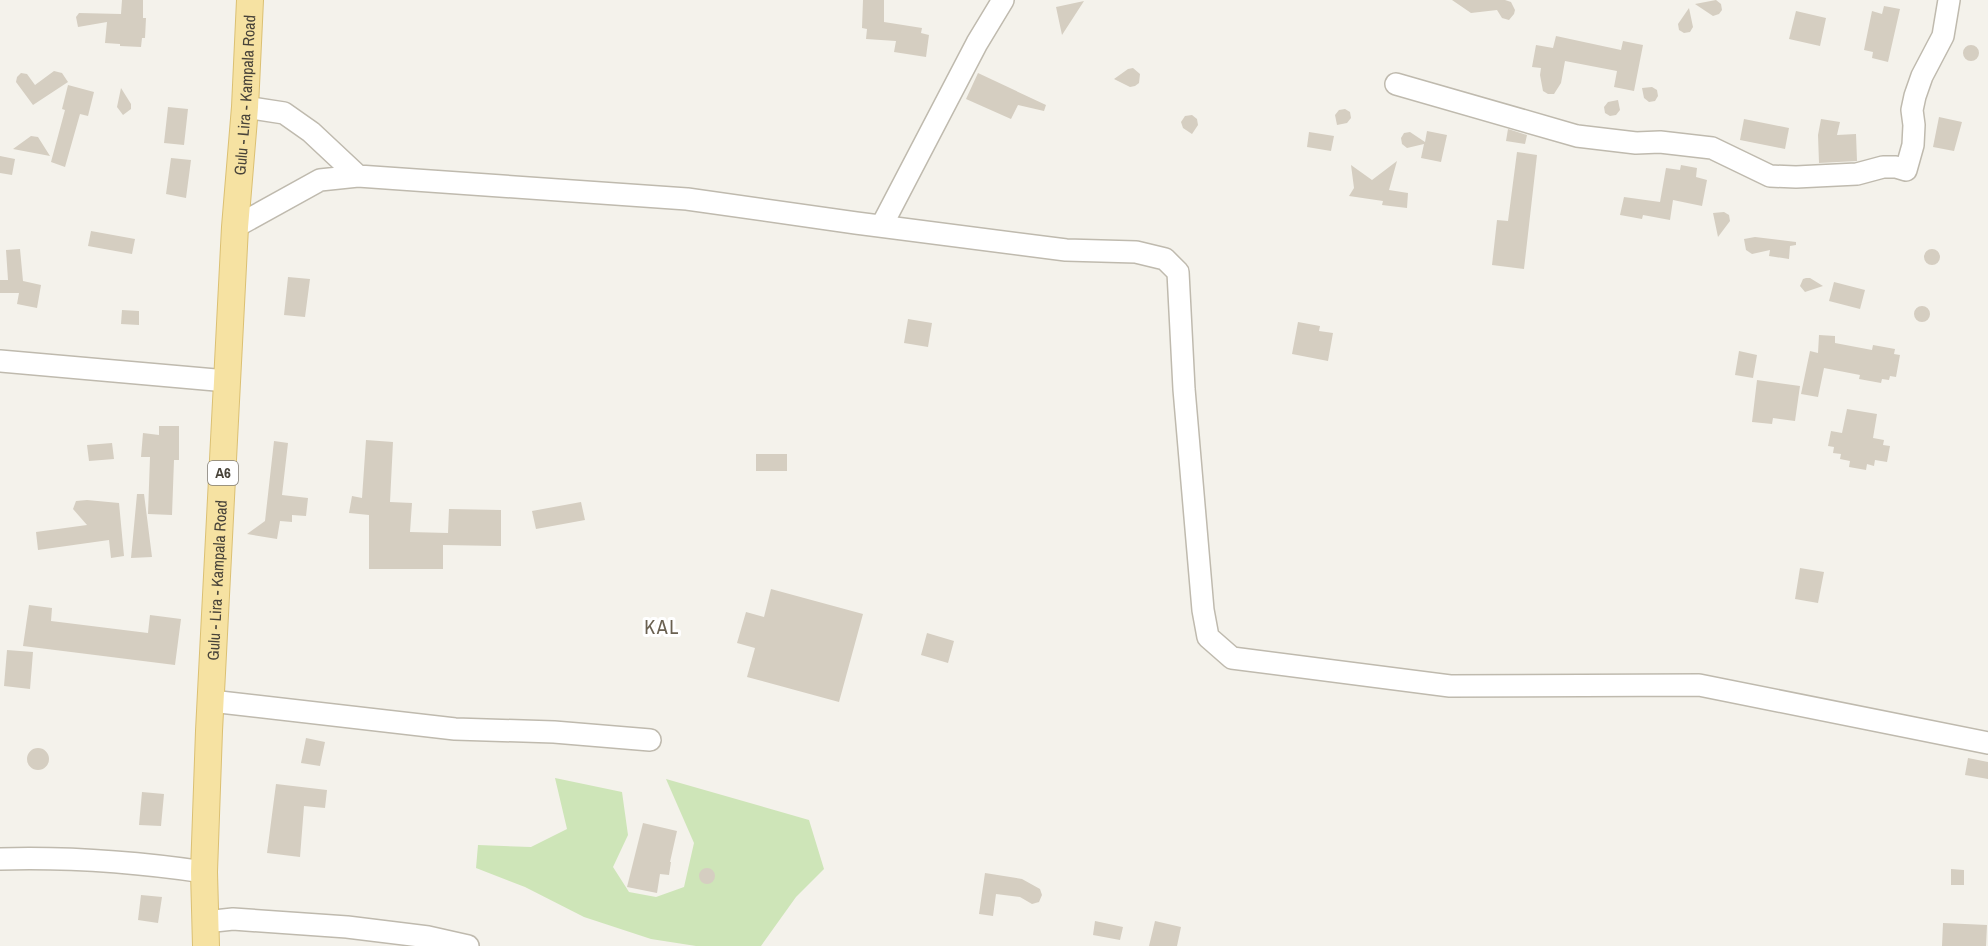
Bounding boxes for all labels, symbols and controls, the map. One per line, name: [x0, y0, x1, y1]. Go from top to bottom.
street label: Gulu - Lira - Kampala Road: [228, 14, 260, 176]
road number: A6: [208, 461, 238, 485]
street label: Gulu - Lira - Kampala Road: [202, 500, 232, 661]
district label: KAL: [644, 613, 680, 640]

